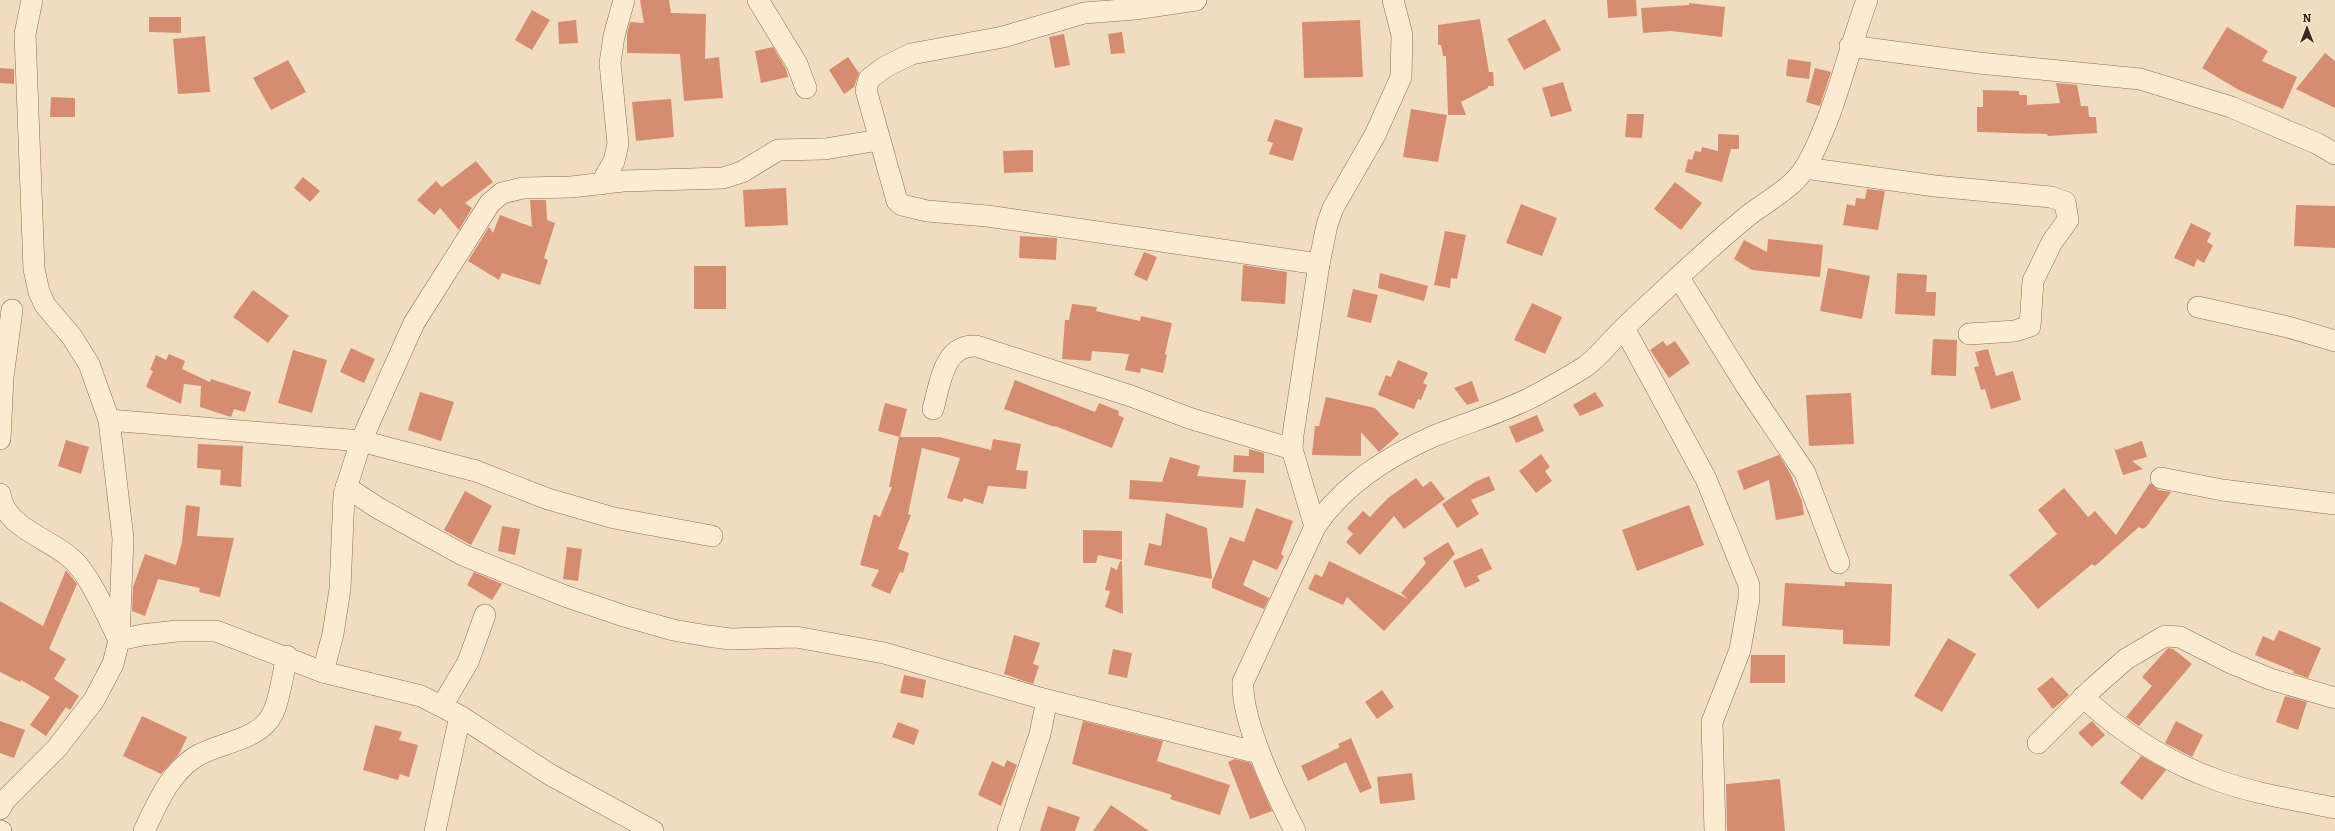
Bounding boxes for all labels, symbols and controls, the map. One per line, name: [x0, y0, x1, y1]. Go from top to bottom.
north arrow: [2287, 8, 2327, 48]
text: N: [2303, 12, 2312, 25]

